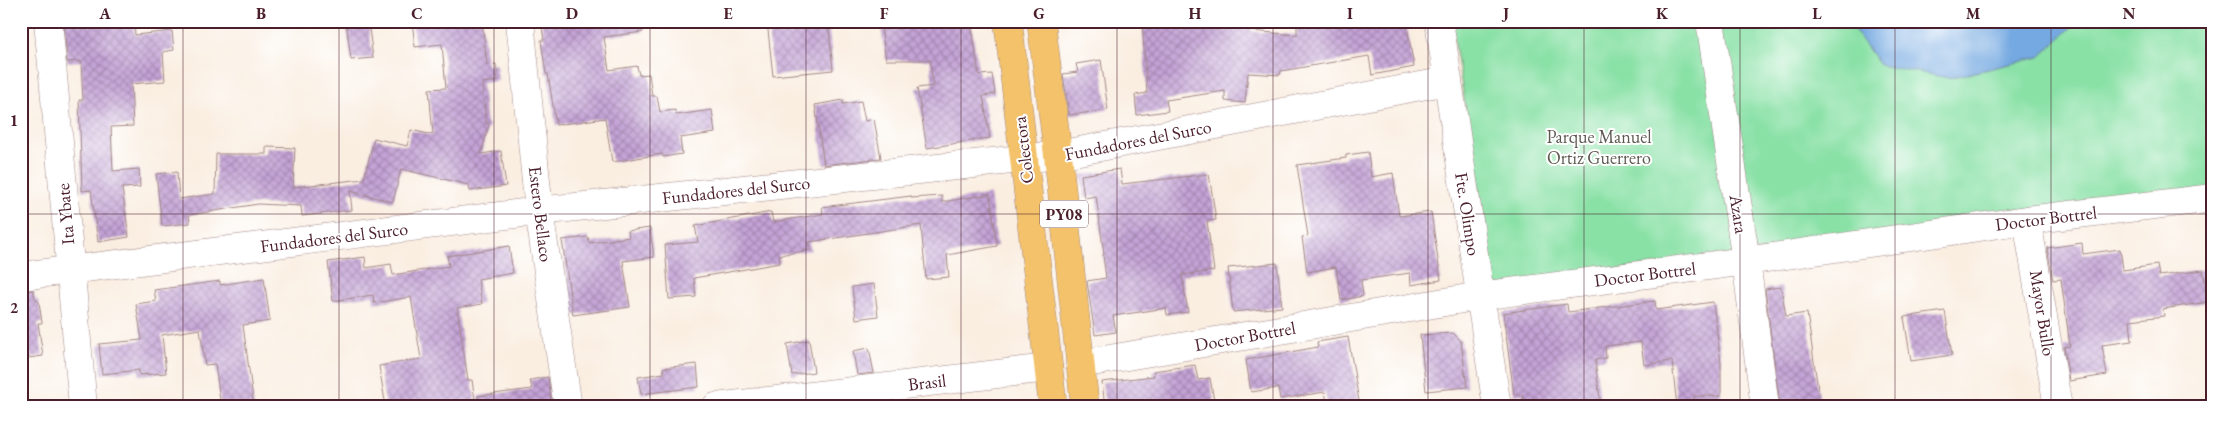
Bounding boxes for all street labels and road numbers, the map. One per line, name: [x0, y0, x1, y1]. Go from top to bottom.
street label: Colectora: [1007, 114, 1039, 185]
street label: Fundadores del Surco: [1063, 115, 1213, 165]
street label: Estero Bellaco: [524, 165, 558, 263]
street label: Fundadores del Surco: [661, 171, 811, 209]
street label: Fte. Olimpo: [1450, 171, 1486, 257]
street label: Ita Ybate: [51, 182, 79, 246]
street label: Azara: [1724, 192, 1754, 236]
road number: PY08: [1040, 200, 1088, 228]
street label: Doctor Bottrel: [1994, 200, 2098, 236]
street label: Fundadores del Surco: [259, 217, 409, 257]
street label: Doctor Bottrel: [1593, 256, 1697, 292]
street label: Mayor Bullo: [2025, 269, 2061, 358]
street label: Doctor Bottrel: [1193, 316, 1297, 356]
street label: Brasil: [907, 368, 947, 396]

